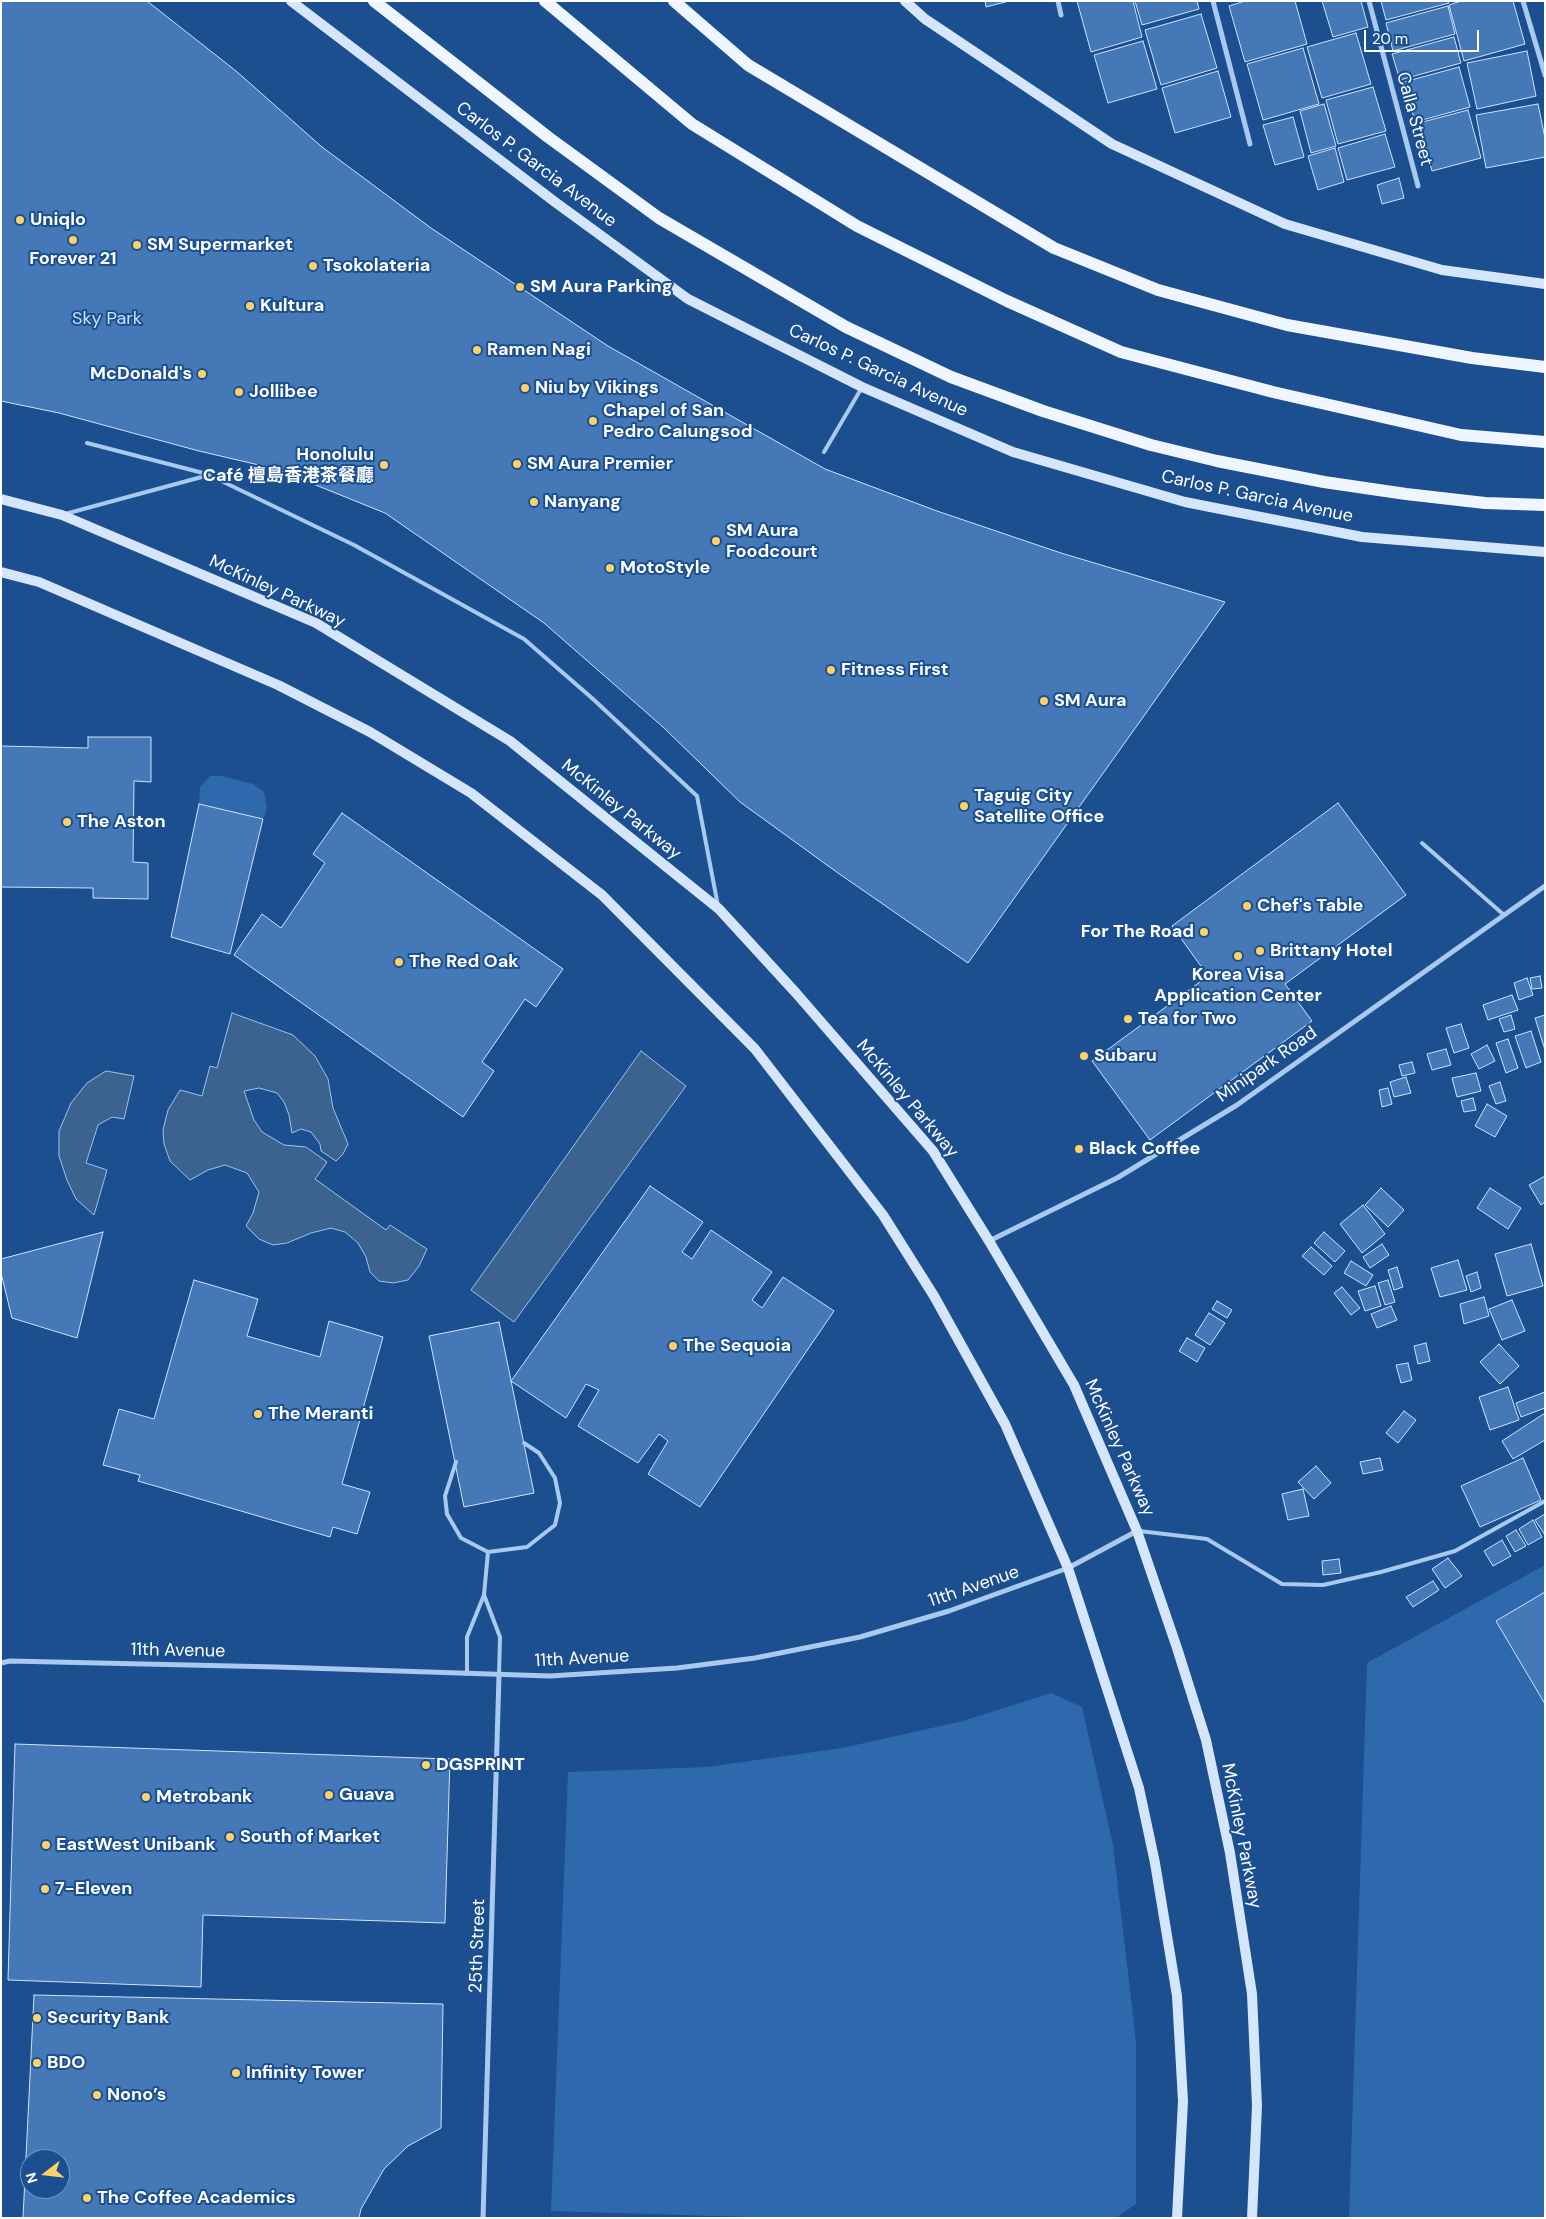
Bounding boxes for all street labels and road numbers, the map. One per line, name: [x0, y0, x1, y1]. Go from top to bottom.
street label: Calla Street: [1391, 70, 1437, 168]
street label: Carlos P. Garcia Avenue: [451, 98, 621, 232]
street label: Carlos P. Garcia Avenue: [785, 320, 971, 422]
street label: Carlos P. Garcia Avenue: [1159, 466, 1355, 528]
street label: McKinley Parkway: [205, 551, 349, 633]
street label: McKinley Parkway: [557, 755, 685, 865]
street label: Minipark Road: [1213, 1022, 1321, 1108]
street label: McKinley Parkway: [851, 1035, 963, 1163]
street label: McKinley Parkway: [1079, 1376, 1159, 1520]
street label: 11th Avenue: [926, 1561, 1022, 1613]
street label: 11th Avenue: [131, 1639, 225, 1663]
street label: 11th Avenue: [534, 1646, 630, 1672]
street label: McKinley Parkway: [1216, 1761, 1266, 1911]
street label: 25th Street: [466, 1898, 490, 1994]

